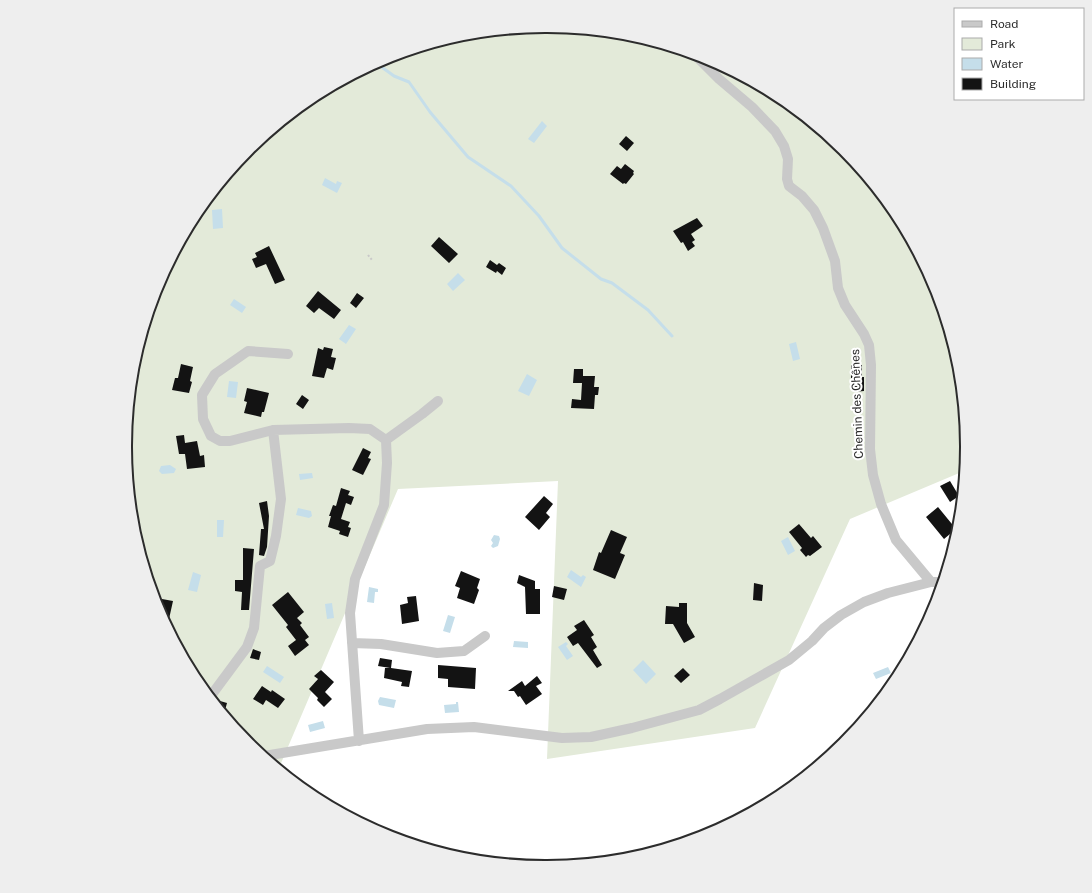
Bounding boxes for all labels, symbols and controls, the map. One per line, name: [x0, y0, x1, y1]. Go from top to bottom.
legend: [954, 8, 1084, 100]
text: Road: [990, 17, 1018, 31]
text: Park: [990, 37, 1016, 51]
text: Water: [990, 57, 1024, 71]
text: Building: [990, 77, 1036, 91]
street label: Chemin des Chênes: [848, 349, 866, 459]

